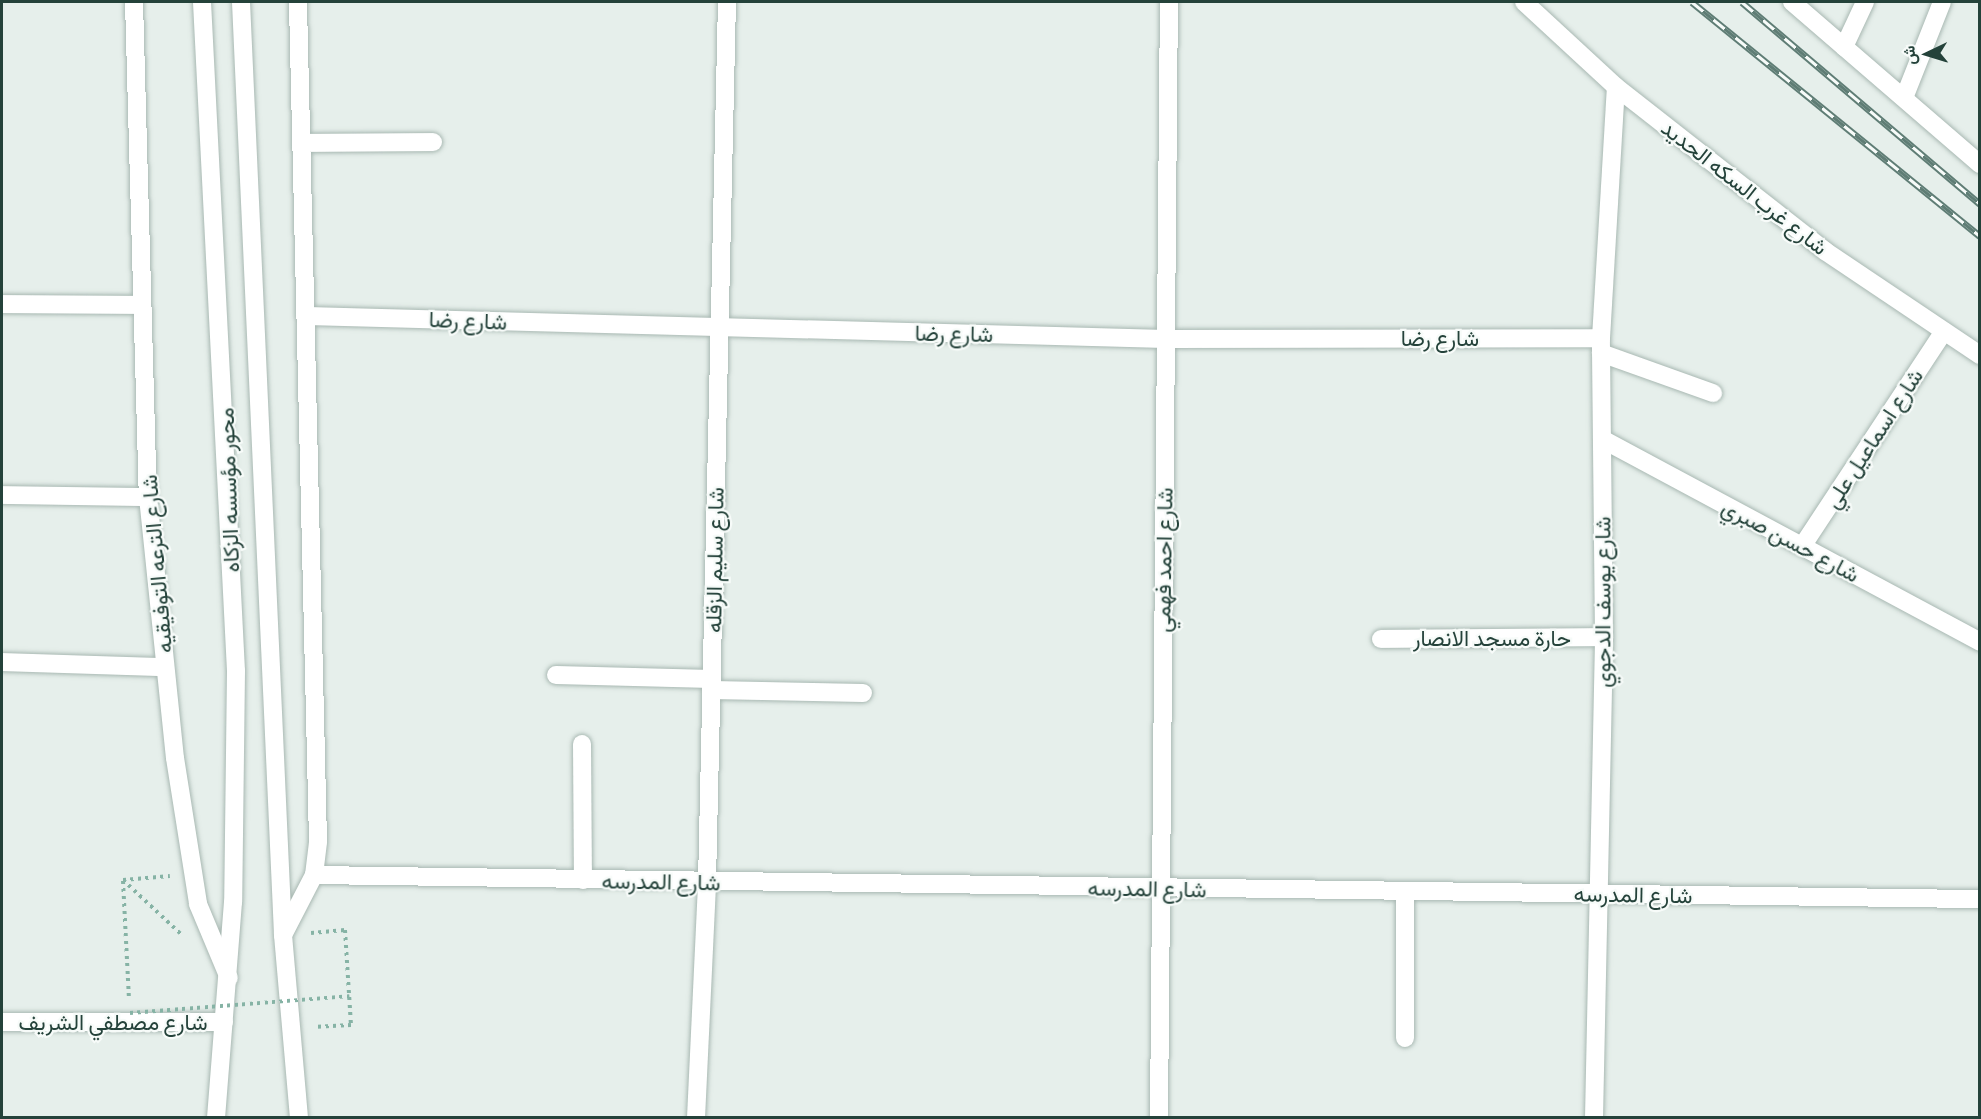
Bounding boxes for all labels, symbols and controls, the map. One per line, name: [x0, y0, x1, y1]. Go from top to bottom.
north arrow: [1897, 24, 1957, 84]
text: ش: [1898, 45, 1919, 66]
street label: شارع غرب السكه الحديد: [1657, 114, 1833, 260]
street label: شارع رضا: [428, 305, 508, 335]
street label: شارع رضا: [915, 319, 993, 347]
street label: شارع رضا: [1401, 325, 1479, 351]
street label: شارع اسماعيل علي: [1818, 363, 1928, 513]
street label: محور مؤسسه الزكاه: [212, 407, 244, 573]
street label: شارع الترعه التوفيقيه: [135, 474, 177, 654]
street label: شارع سليم الزقله: [700, 487, 728, 633]
street label: شارع احمد فهمي: [1149, 487, 1177, 633]
street label: شارع حسن صبري: [1718, 493, 1864, 587]
street label: شارع يوسف الدجوي: [1589, 516, 1615, 688]
street label: حارة مسجد الانصار: [1413, 625, 1571, 651]
street label: شارع المدرسه: [601, 867, 721, 895]
street label: شارع المدرسه: [1087, 874, 1207, 902]
street label: شارع المدرسه: [1573, 880, 1693, 908]
street label: شارع مصطفي الشريف: [18, 1009, 208, 1035]

